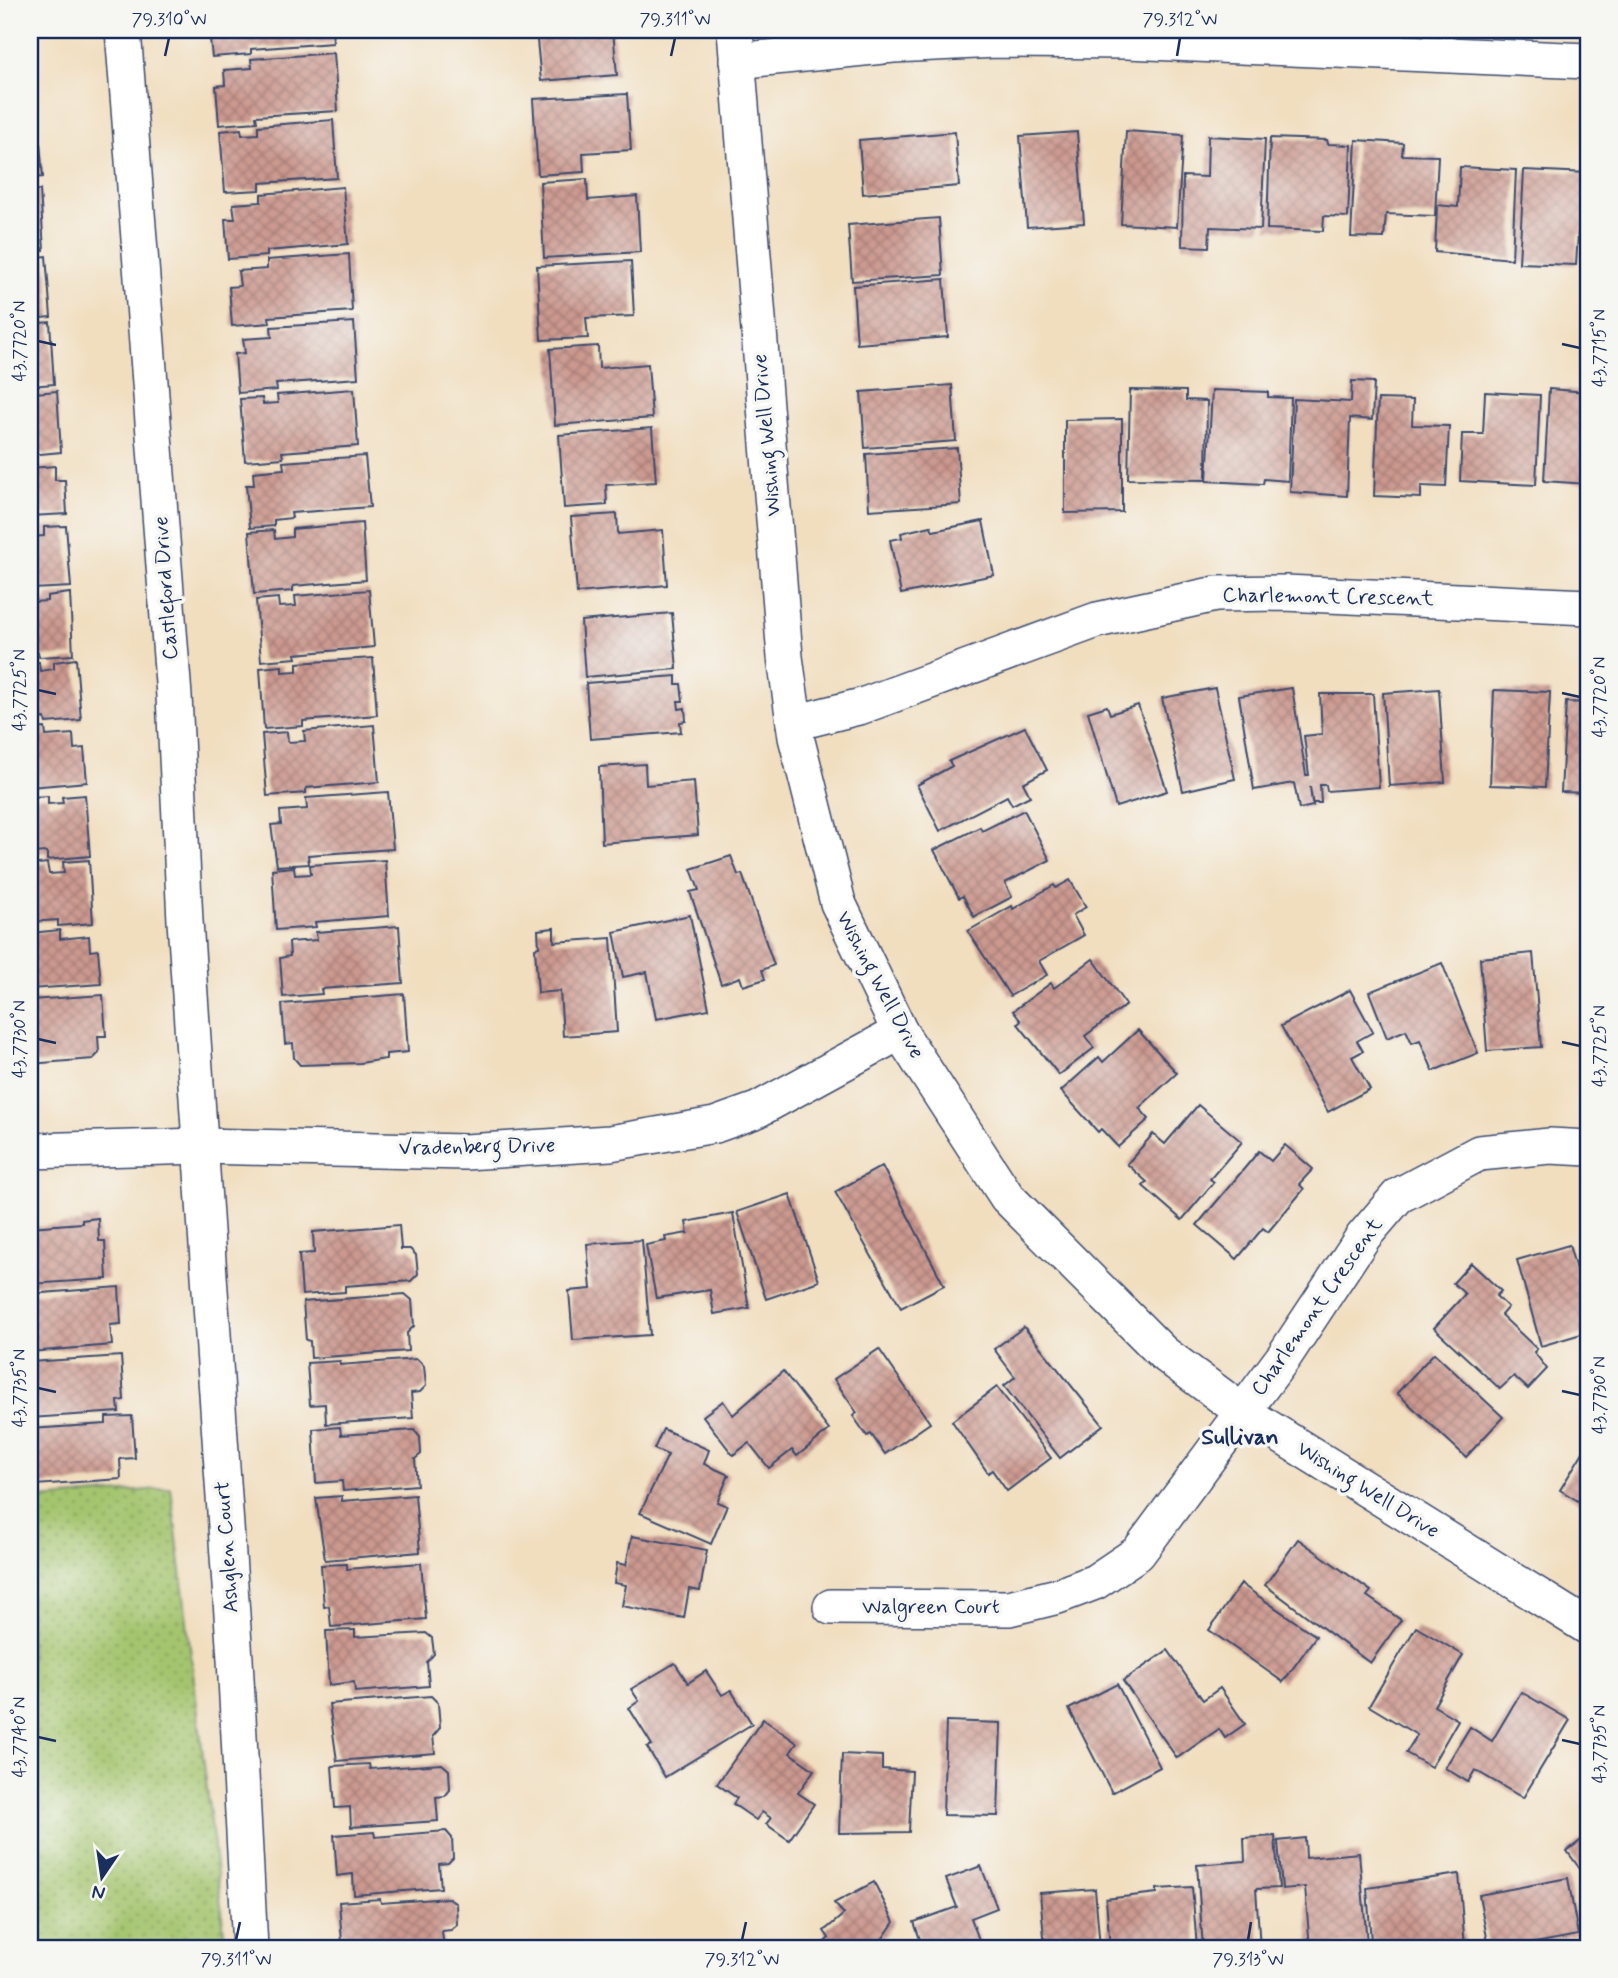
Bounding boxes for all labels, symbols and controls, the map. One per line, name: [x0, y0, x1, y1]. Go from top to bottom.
text: 79.310°W: [132, 8, 207, 32]
text: 79.311°W: [639, 8, 711, 32]
text: 79.312°W: [1143, 8, 1217, 32]
text: 43.7720°N: [8, 300, 32, 382]
text: 43.7715°N: [1588, 309, 1612, 387]
street label: Wishing Well Drive: [746, 352, 790, 518]
street label: Castleford Drive: [147, 515, 187, 661]
street label: Charlemont Crescent: [1222, 581, 1435, 613]
text: 43.7725°N: [8, 649, 32, 731]
text: 43.7720°N: [1588, 656, 1612, 738]
street label: Wishing Well Drive: [828, 906, 931, 1065]
text: 43.7730°N: [8, 1000, 32, 1078]
text: 43.7725°N: [1588, 1005, 1612, 1087]
street label: Vradenberg Drive: [398, 1132, 556, 1164]
street label: Charlemont Crescent: [1245, 1212, 1389, 1402]
text: 43.7735°N: [8, 1349, 32, 1427]
text: 43.7730°N: [1588, 1356, 1612, 1434]
district label: Sullivan: [1201, 1423, 1279, 1453]
street label: Wishing Well Drive: [1290, 1435, 1445, 1547]
street label: Ashglen Court: [208, 1480, 246, 1614]
street label: Walgreen Court: [862, 1593, 1000, 1622]
text: 43.7740°N: [8, 1696, 32, 1778]
text: 43.7735°N: [1588, 1705, 1612, 1783]
north arrow: [66, 1842, 136, 1912]
text: N: [90, 1878, 107, 1906]
text: 79.311°W: [200, 1948, 272, 1972]
text: 79.312°W: [705, 1948, 779, 1972]
text: 79.313°W: [1212, 1948, 1284, 1972]

